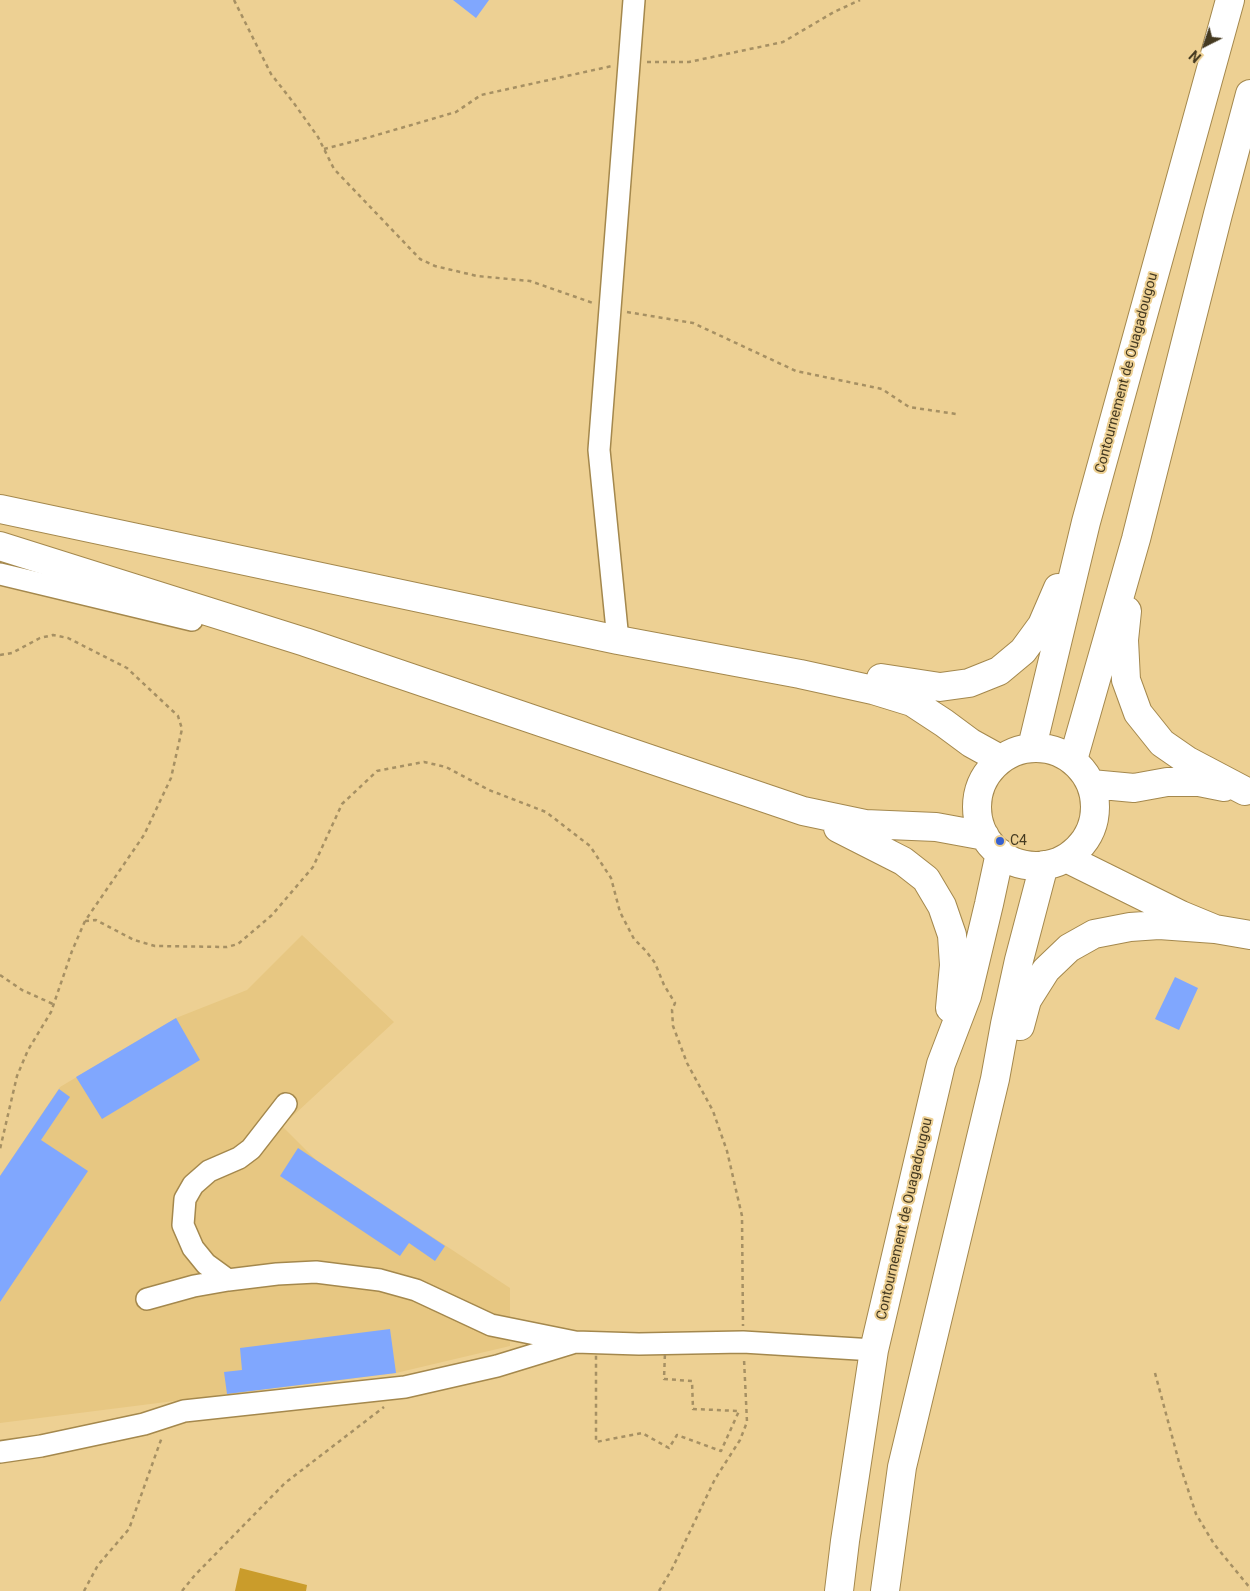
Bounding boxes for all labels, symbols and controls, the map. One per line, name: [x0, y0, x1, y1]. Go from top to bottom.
north arrow: [1180, 20, 1230, 70]
text: N: [1186, 47, 1204, 66]
street label: Contournement de Ouagadougou: [1092, 271, 1162, 475]
place label: C4: [1010, 833, 1027, 849]
marker: C4: [994, 835, 1006, 847]
street label: Contournement de Ouagadougou: [874, 1116, 936, 1322]

